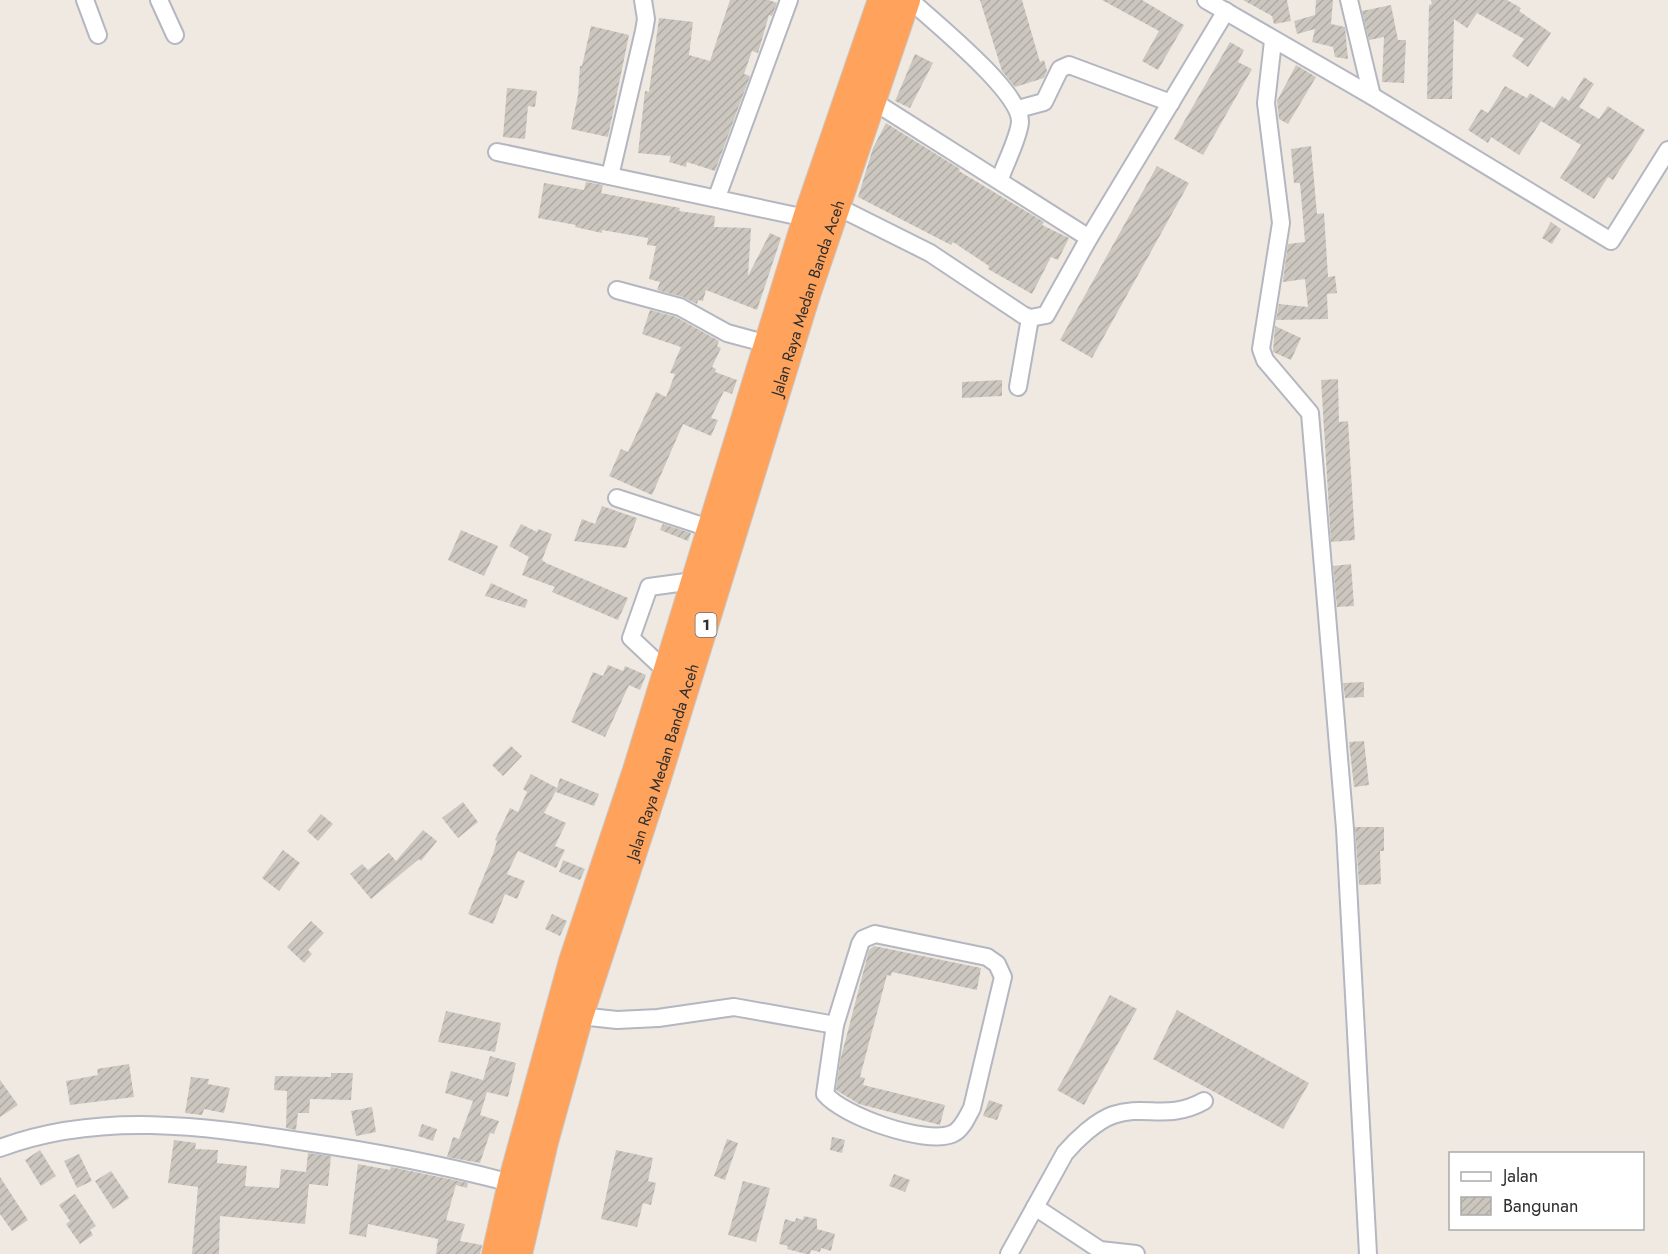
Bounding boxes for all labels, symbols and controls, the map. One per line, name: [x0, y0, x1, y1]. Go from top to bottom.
street label: Jalan Raya Medan Banda Aceh: [765, 197, 850, 401]
road number: 1: [696, 613, 716, 637]
street label: Jalan Raya Medan Banda Aceh: [620, 661, 705, 865]
legend: [1449, 1152, 1644, 1230]
text: Jalan: [1501, 1163, 1538, 1189]
text: Bangunan: [1503, 1193, 1578, 1219]

